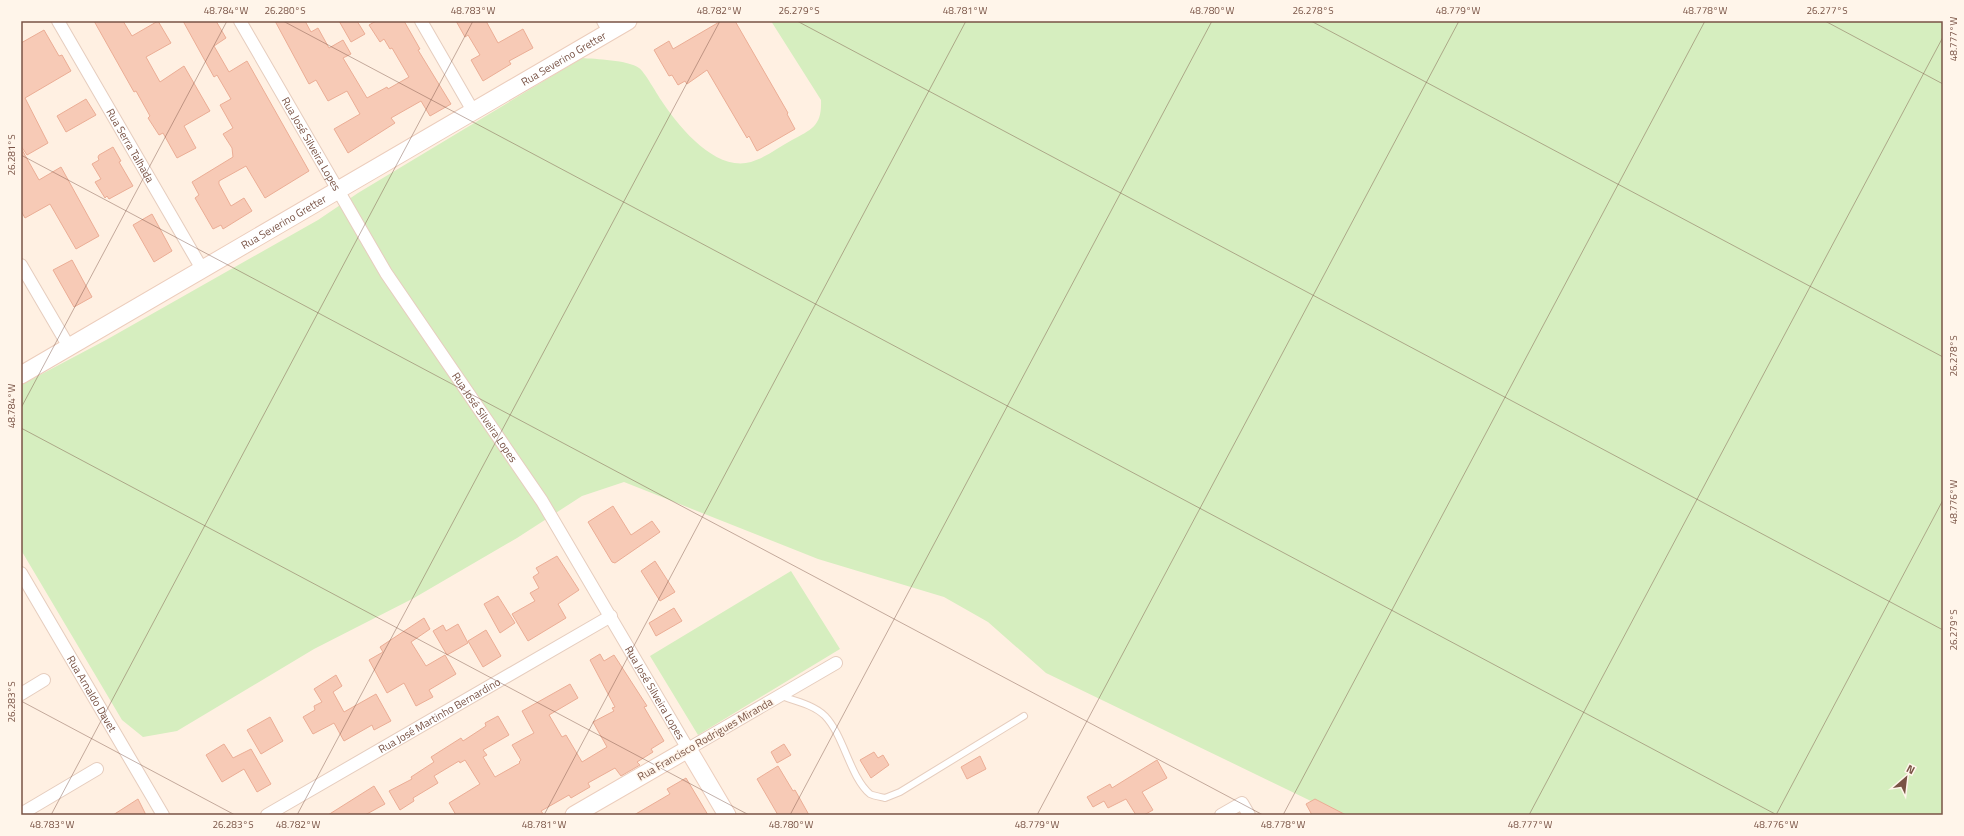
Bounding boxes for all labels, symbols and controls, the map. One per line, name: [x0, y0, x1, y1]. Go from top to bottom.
text: 48.784°W: [204, 3, 248, 18]
text: 26.280°S: [264, 3, 306, 18]
text: 48.783°W: [451, 3, 495, 18]
text: 48.782°W: [697, 3, 741, 18]
text: 26.279°S: [778, 3, 820, 18]
text: 48.781°W: [943, 3, 987, 18]
text: 48.780°W: [1190, 3, 1234, 18]
text: 26.278°S: [1292, 3, 1334, 18]
text: 48.779°W: [1436, 3, 1480, 18]
text: 48.778°W: [1683, 3, 1727, 18]
text: 26.277°S: [1806, 3, 1848, 18]
text: 48.777°W: [1946, 17, 1961, 61]
street label: Rua Severino Gretter: [518, 27, 609, 90]
street label: Rua José Silveira Lopes: [278, 94, 345, 194]
street label: Rua Serra Talhada: [102, 106, 158, 186]
text: 26.281°S: [4, 134, 19, 176]
street label: Rua Severino Gretter: [238, 191, 329, 253]
text: 26.278°S: [1946, 335, 1961, 377]
street label: Rua José Silveira Lopes: [448, 369, 521, 465]
text: 48.784°W: [4, 384, 19, 428]
text: 48.776°W: [1946, 480, 1961, 524]
text: 26.279°S: [1946, 609, 1961, 651]
street label: Rua José Silveira Lopes: [621, 643, 689, 742]
street label: Rua Arnaldo Davet: [63, 653, 121, 735]
street label: Rua José Martinho Bernardino: [375, 674, 503, 757]
text: 26.283°S: [4, 681, 19, 723]
street label: Rua Francisco Rodrigues Miranda: [634, 693, 776, 784]
north arrow: [1886, 758, 1926, 798]
text: N: [1904, 760, 1918, 778]
text: 48.783°W: [30, 817, 74, 832]
text: 26.283°S: [212, 817, 254, 832]
text: 48.782°W: [276, 817, 320, 832]
text: 48.781°W: [522, 817, 566, 832]
text: 48.780°W: [769, 817, 813, 832]
text: 48.779°W: [1015, 817, 1059, 832]
text: 48.778°W: [1261, 817, 1305, 832]
text: 48.777°W: [1508, 817, 1552, 832]
text: 48.776°W: [1754, 817, 1798, 832]

